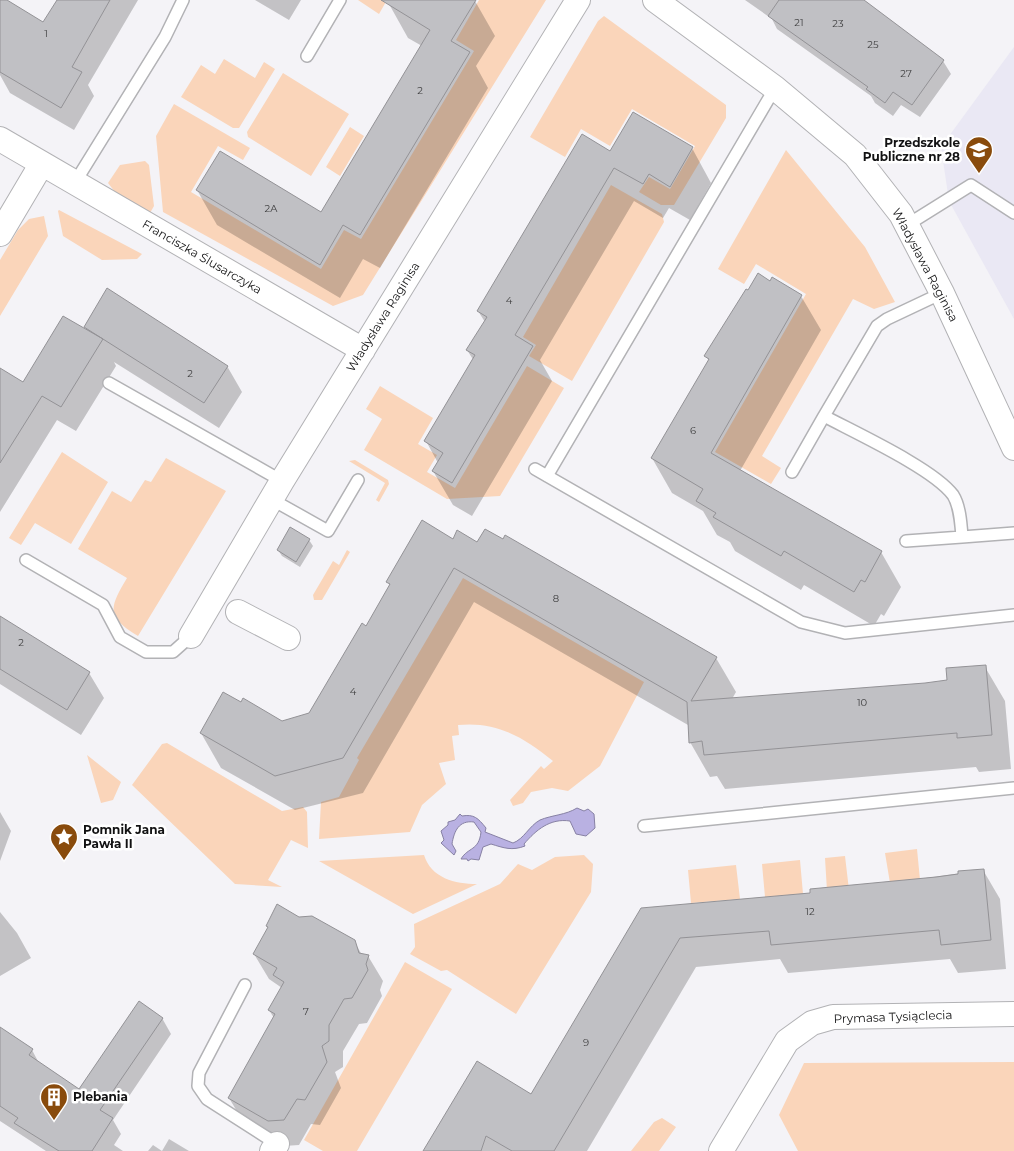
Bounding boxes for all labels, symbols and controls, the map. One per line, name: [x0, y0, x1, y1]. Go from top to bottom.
house number: 21: [794, 16, 804, 29]
house number: 23: [832, 17, 844, 30]
house number: 1: [44, 27, 48, 40]
house number: 25: [867, 38, 879, 51]
house number: 27: [900, 67, 912, 80]
house number: 2: [417, 84, 423, 97]
place label: Przedszkole Publiczne nr 28: [863, 135, 960, 164]
school or university icon: Przedszkole Publiczne nr 28: [964, 135, 994, 174]
house number: 2A: [265, 202, 278, 215]
street label: Władysława Raginisa: [889, 205, 962, 324]
street label: Franciszka Ślusarczyka: [140, 216, 265, 297]
street label: Władysława Raginisa: [343, 259, 422, 374]
house number: 4: [506, 294, 513, 307]
house number: 2: [187, 367, 193, 380]
house number: 6: [690, 424, 696, 437]
house number: 8: [553, 592, 559, 605]
house number: 2: [18, 636, 24, 649]
house number: 4: [350, 685, 357, 698]
house number: 10: [857, 696, 867, 709]
place icon: Pomnik Jana Pawła II: [49, 822, 79, 861]
place label: Pomnik Jana Pawła II: [83, 822, 165, 851]
house number: 12: [805, 905, 815, 918]
house number: 7: [303, 1005, 309, 1018]
street label: Prymasa Tysiąclecia: [833, 1007, 953, 1026]
house number: 9: [583, 1036, 589, 1049]
building icon: Plebania: [39, 1082, 69, 1121]
place label: Plebania: [73, 1089, 128, 1104]

